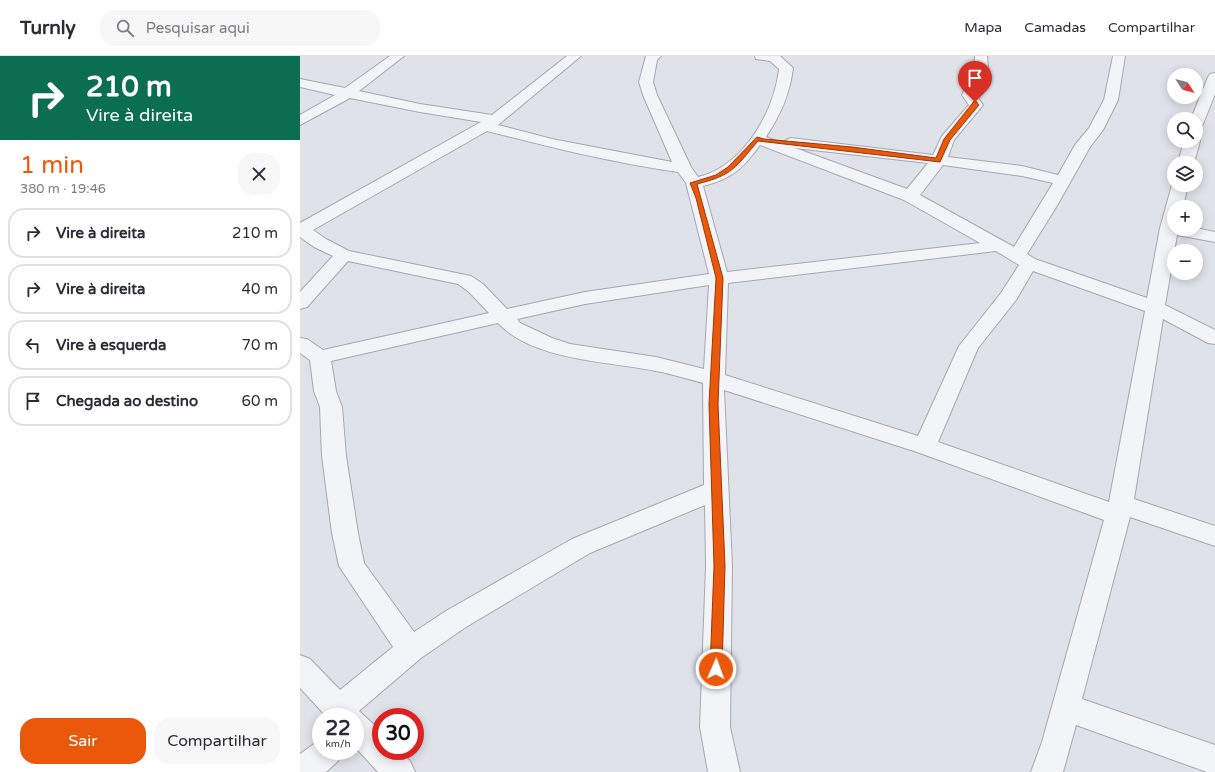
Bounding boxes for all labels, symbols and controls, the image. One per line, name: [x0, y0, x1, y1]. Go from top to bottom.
search box: [100, 10, 380, 46]
text: Turnly: [20, 17, 76, 39]
icon: search: [114, 17, 136, 39]
text: Pesquisar aqui: [146, 19, 250, 37]
text: Mapa: [964, 19, 1002, 36]
text: Camadas: [1024, 19, 1086, 36]
text: Compartilhar: [1108, 19, 1195, 36]
pin: [958, 61, 992, 102]
icon: arrive: [964, 67, 986, 89]
north arrow: [1167, 68, 1203, 104]
map controls: [1167, 68, 1203, 280]
text: 210 m: [86, 70, 172, 104]
icon: right: [20, 72, 72, 124]
text: Vire à direita: [86, 104, 193, 126]
button: search: [1167, 112, 1203, 148]
text: 1 min: [20, 151, 84, 180]
button: close: [238, 153, 280, 195]
button: layers: [1167, 156, 1203, 192]
text: 380 m · 19:46: [20, 181, 106, 197]
button: +: [1167, 200, 1203, 236]
icon: right: [22, 222, 44, 244]
text: Vire à direita: [56, 224, 145, 242]
text: 210 m: [232, 224, 278, 242]
button: −: [1167, 244, 1203, 280]
icon: right: [22, 278, 44, 300]
text: Vire à direita: [56, 280, 145, 298]
text: 40 m: [241, 280, 278, 298]
icon: left: [22, 334, 44, 356]
text: Vire à esquerda: [56, 336, 166, 354]
text: 70 m: [241, 336, 278, 354]
icon: arrive: [22, 390, 44, 412]
text: Chegada ao destino: [56, 392, 198, 410]
text: 60 m: [241, 392, 278, 410]
position arrow: [695, 648, 737, 690]
speed limit sign: 30: [372, 708, 424, 760]
text: 22: [325, 717, 351, 741]
button: Sair: [20, 718, 146, 764]
button: Compartilhar: [154, 718, 280, 764]
text: km/h: [325, 738, 351, 750]

